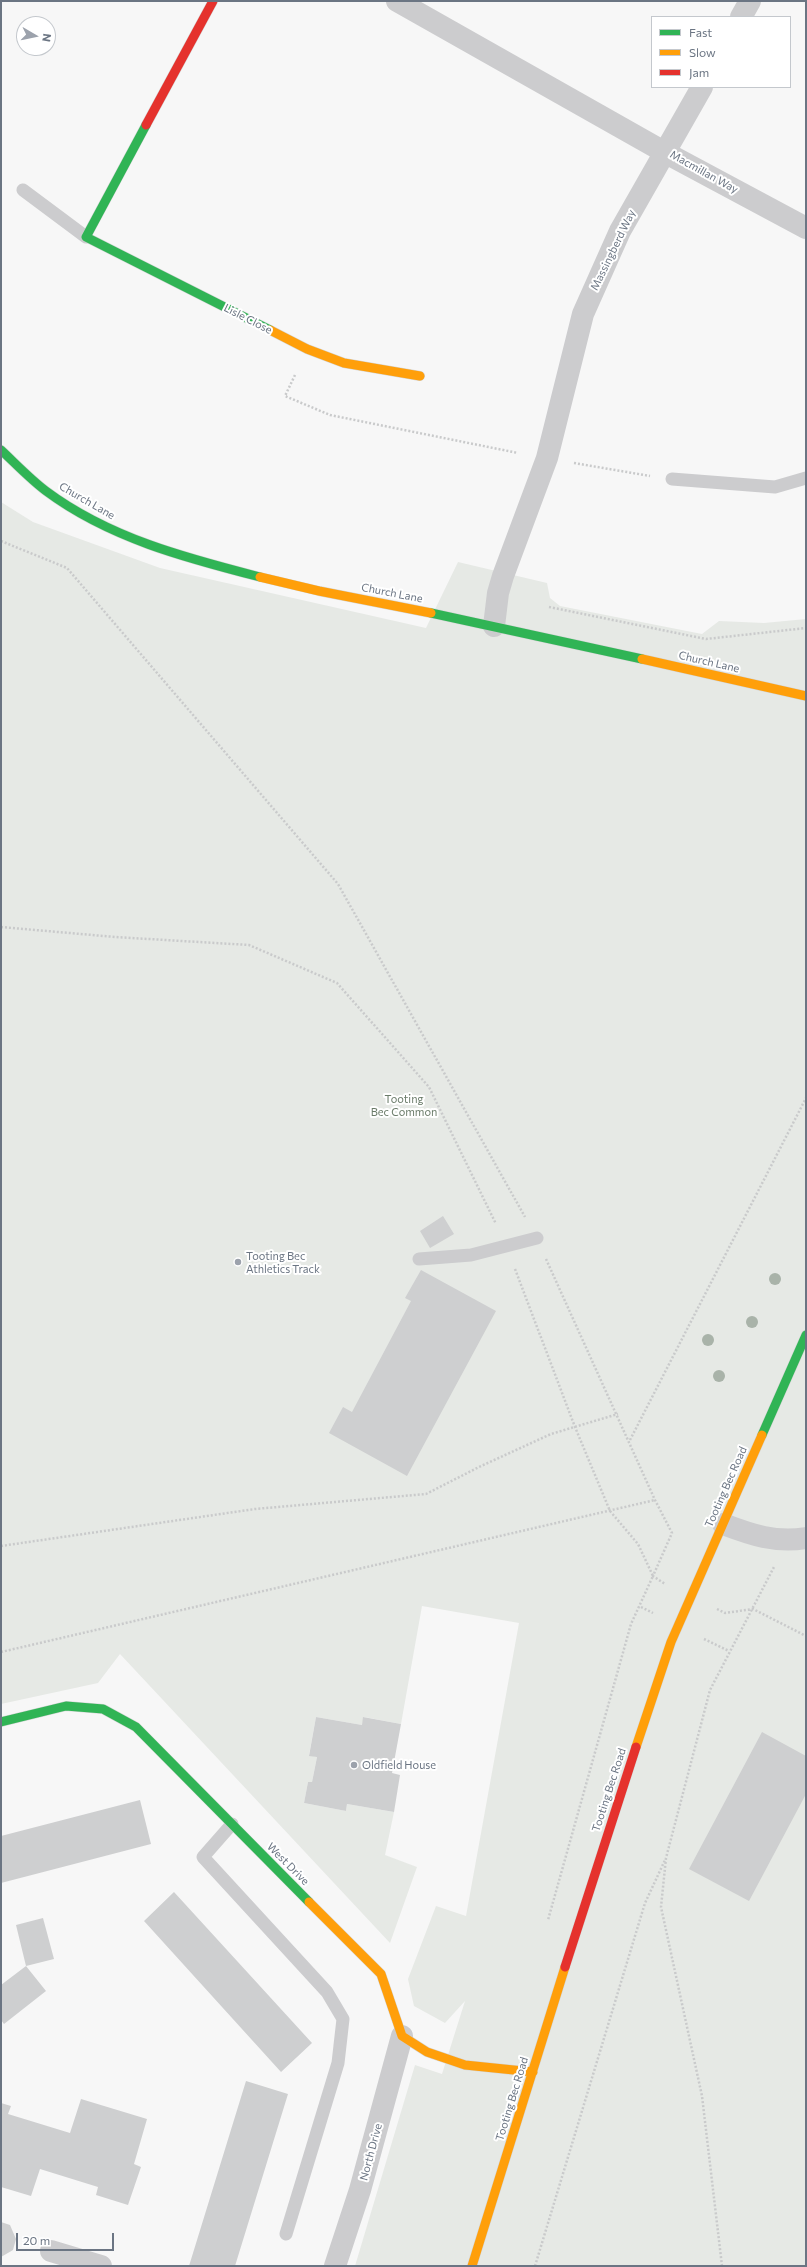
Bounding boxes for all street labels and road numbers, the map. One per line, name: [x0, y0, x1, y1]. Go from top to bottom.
street label: Macmillan Way: [668, 148, 740, 196]
street label: Massingberd Way: [588, 207, 638, 293]
street label: Lisle Close: [222, 301, 274, 337]
street label: Church Lane: [57, 480, 117, 522]
street label: Church Lane: [360, 581, 424, 605]
street label: Church Lane: [677, 649, 741, 675]
street label: Tooting Bec Road: [702, 1445, 750, 1529]
street label: Tooting Bec Road: [589, 1747, 629, 1833]
street label: West Drive: [264, 1840, 312, 1888]
street label: Tooting Bec Road: [493, 2055, 531, 2143]
street label: North Drive: [357, 2122, 385, 2182]

